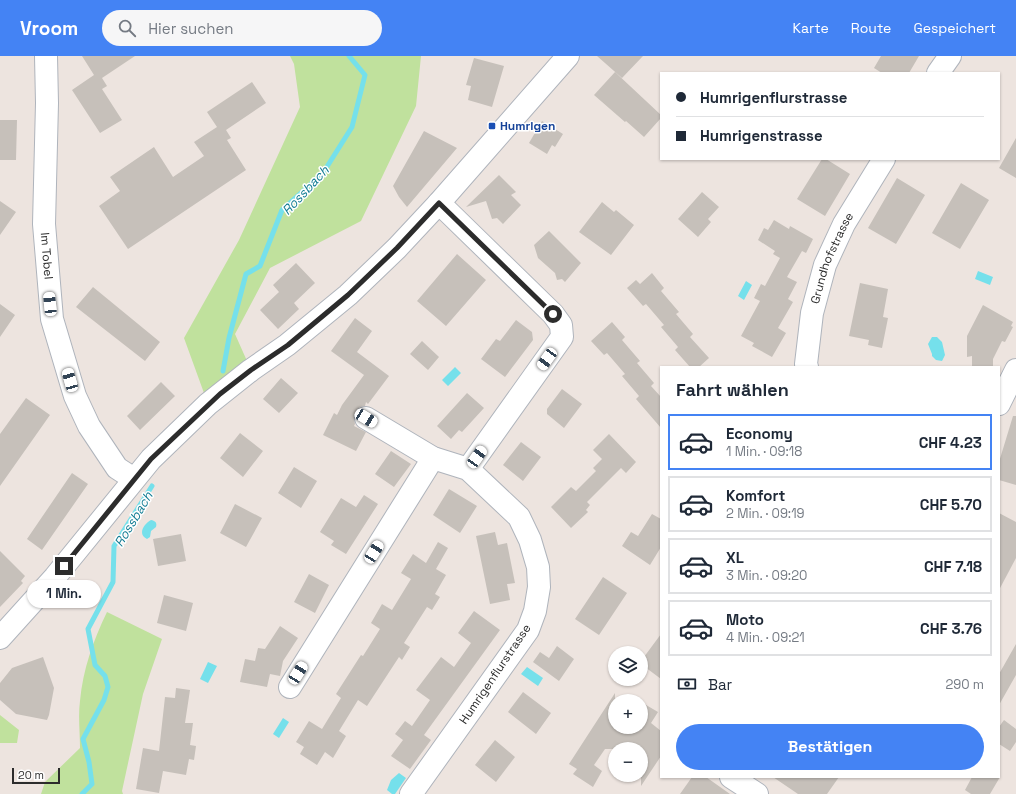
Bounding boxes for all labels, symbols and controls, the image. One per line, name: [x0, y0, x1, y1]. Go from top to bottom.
search box: [102, 10, 382, 46]
text: Vroom: [20, 16, 78, 41]
icon: search: [116, 17, 138, 39]
text: Hier suchen: [148, 19, 234, 38]
text: Karte: [793, 19, 829, 37]
text: Route: [851, 19, 891, 37]
text: Gespeichert: [913, 19, 996, 37]
text: Humrigenflurstrasse: [700, 88, 847, 107]
place label: Humrigen: [500, 118, 555, 134]
marker: Humrigen: [487, 121, 497, 131]
text: Humrigenstrasse: [700, 126, 823, 145]
water label: Rossbach: [278, 161, 333, 219]
street label: Grundhofstrasse: [807, 209, 857, 306]
street label: Im Tobel: [37, 232, 57, 280]
car: [43, 291, 57, 317]
route start: [544, 305, 562, 323]
car: [535, 346, 559, 372]
car: [61, 367, 79, 393]
text: Fahrt wählen: [676, 378, 789, 401]
car: [353, 407, 379, 429]
icon: car: [678, 424, 714, 460]
text: Economy: [726, 424, 793, 443]
text: CHF 4.23: [919, 433, 982, 452]
text: 1 Min. · 09:18: [726, 443, 802, 460]
car: [465, 444, 489, 470]
icon: car: [678, 486, 714, 522]
text: Komfort: [726, 486, 785, 505]
water label: Rossbach: [110, 488, 157, 550]
text: CHF 5.70: [920, 495, 982, 514]
text: 2 Min. · 09:19: [726, 505, 805, 522]
car: [363, 539, 385, 565]
icon: car: [678, 548, 714, 584]
text: XL: [726, 548, 744, 567]
route end: [55, 557, 73, 575]
text: CHF 7.18: [924, 557, 982, 576]
text: 3 Min. · 09:20: [726, 567, 807, 584]
callout: 1 Min.: [27, 580, 101, 608]
text: 1 Min.: [46, 585, 82, 602]
icon: car: [678, 610, 714, 646]
text: Moto: [726, 610, 764, 629]
text: CHF 3.76: [920, 619, 982, 638]
street label: Humrigenflurstrasse: [456, 621, 534, 727]
text: 4 Min. · 09:21: [726, 629, 805, 646]
map controls: [608, 646, 648, 782]
button: layers: [608, 646, 648, 686]
car: [287, 660, 309, 686]
icon: cash: [676, 673, 698, 695]
text: Bar: [708, 675, 732, 694]
text: 290 m: [945, 676, 984, 693]
button: +: [608, 694, 648, 734]
button: Bestätigen: [676, 724, 984, 770]
button: −: [608, 742, 648, 782]
scale bar: [12, 766, 60, 785]
text: 20 m: [18, 768, 44, 782]

